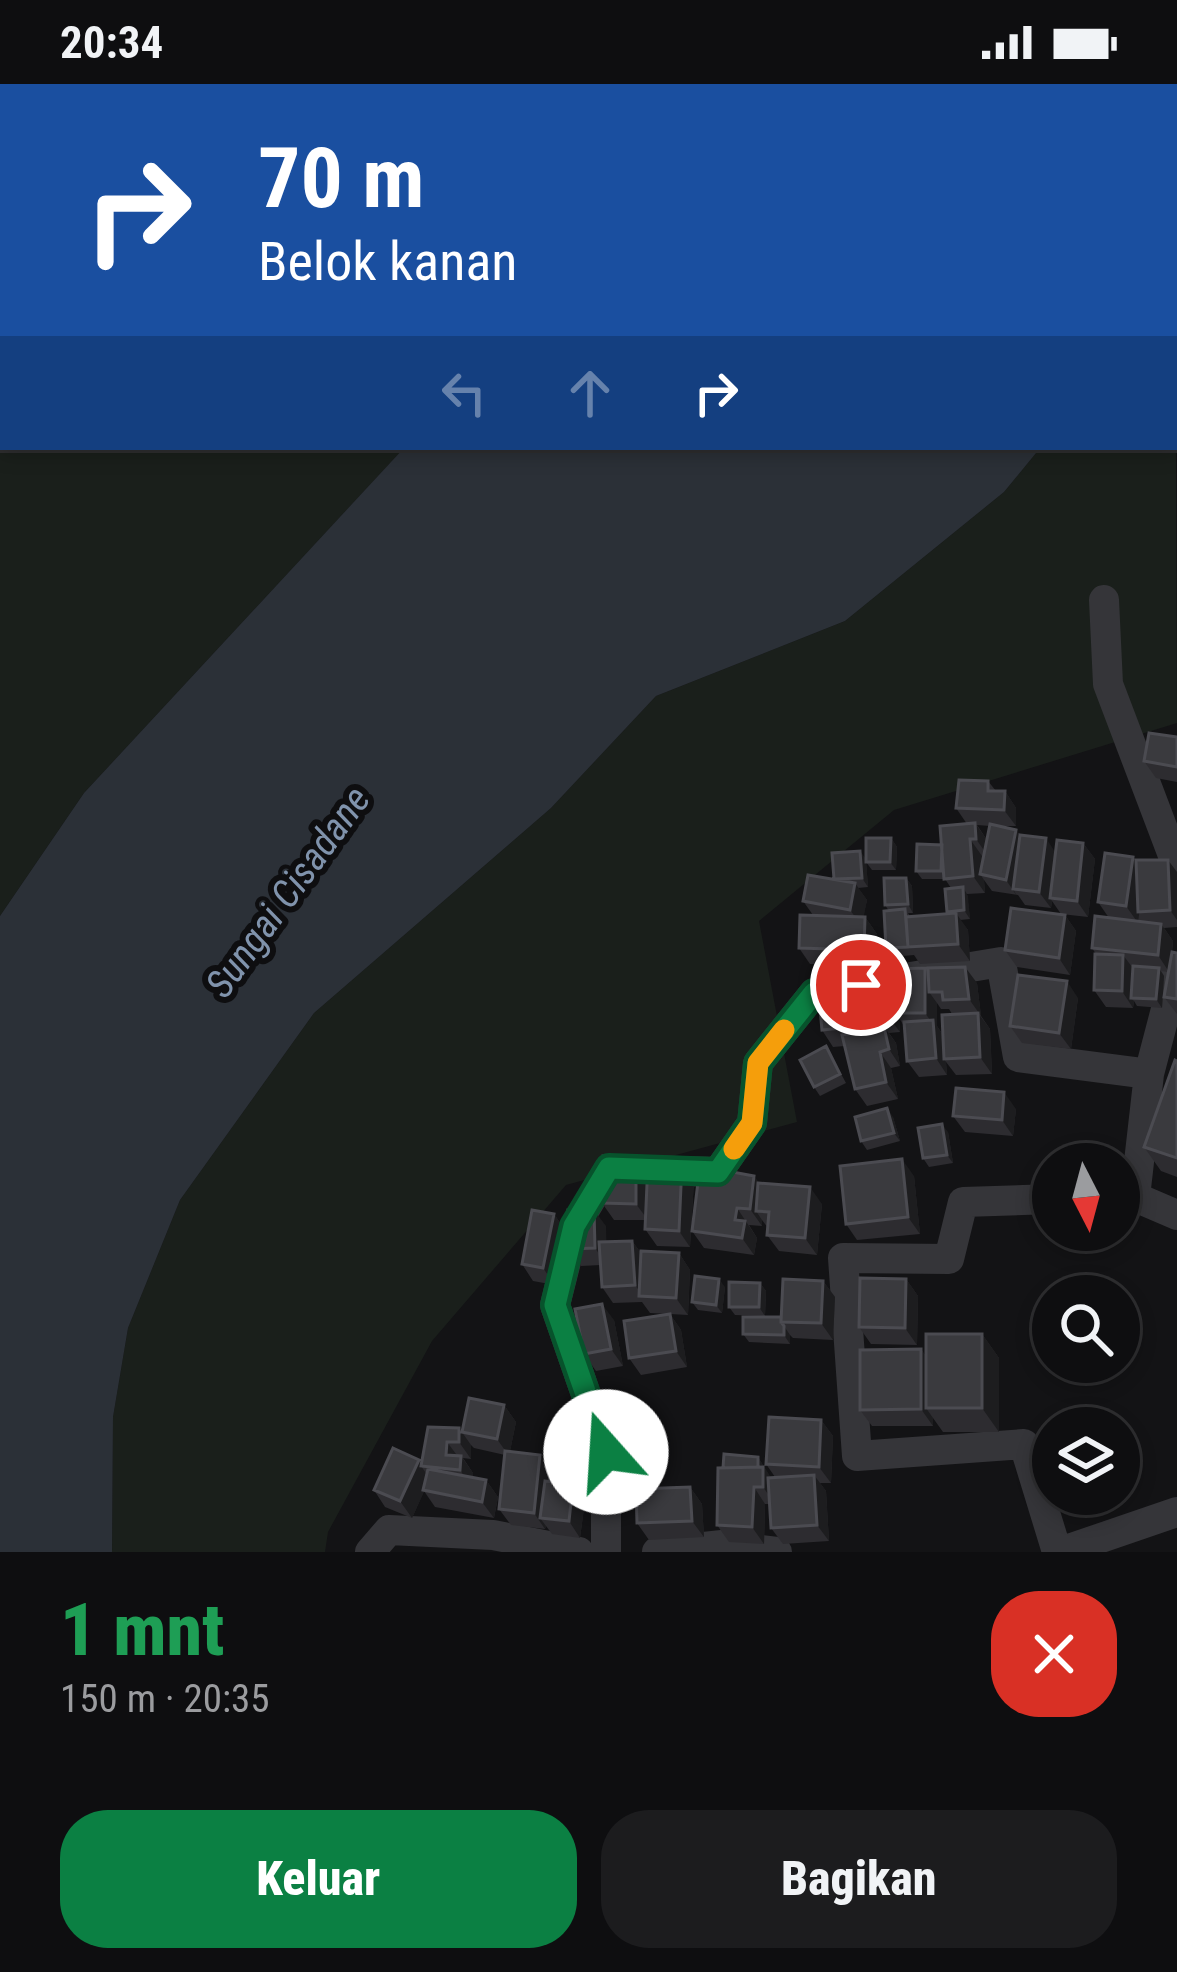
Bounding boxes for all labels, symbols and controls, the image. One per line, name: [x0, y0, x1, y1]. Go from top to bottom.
text: 20:34: [60, 16, 163, 69]
text: 70 m: [258, 129, 425, 228]
icon: right: [60, 132, 216, 288]
text: Belok kanan: [258, 230, 517, 293]
icon: left: [431, 360, 497, 426]
icon: ahead: [557, 360, 623, 426]
icon: right: [683, 360, 749, 426]
water label: Sungai Cisadane: [196, 778, 380, 1006]
pin: [810, 934, 912, 1036]
icon: arrive: [828, 952, 894, 1018]
north arrow: [1032, 1143, 1140, 1251]
map controls: [1032, 1143, 1140, 1515]
button: search: [1032, 1275, 1140, 1383]
position arrow: [543, 1389, 669, 1515]
button: layers: [1032, 1407, 1140, 1515]
text: 1 mnt: [60, 1588, 224, 1673]
button: close: [991, 1591, 1117, 1717]
text: 150 m · 20:35: [60, 1676, 270, 1722]
button: Keluar: [60, 1810, 577, 1948]
button: Bagikan: [601, 1810, 1117, 1948]

